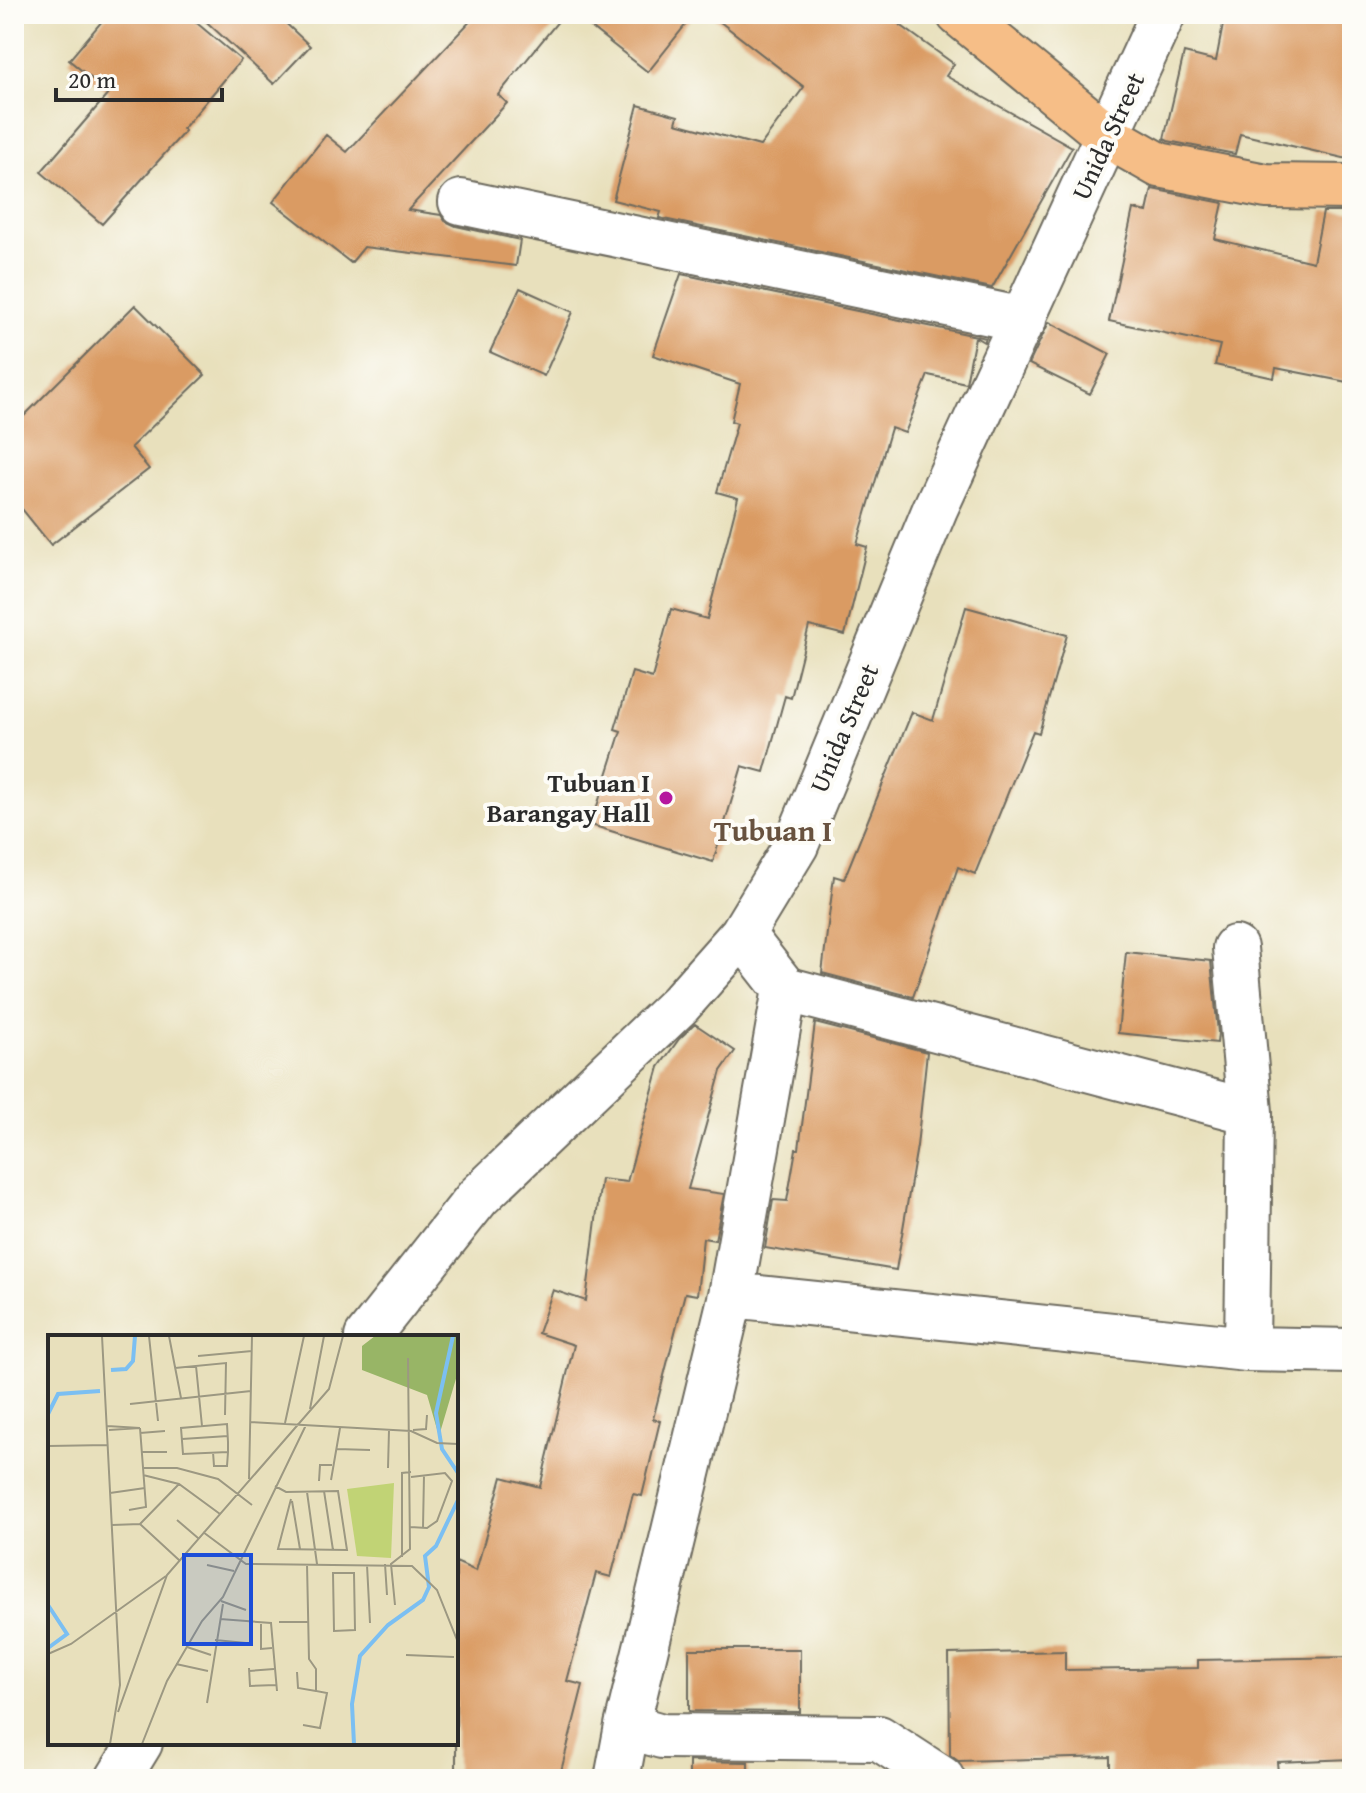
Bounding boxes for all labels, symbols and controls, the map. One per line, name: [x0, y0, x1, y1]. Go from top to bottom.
scale bar: [56, 52, 222, 102]
text: 20 m: [68, 62, 116, 97]
street label: Unida Street: [1061, 66, 1154, 206]
street label: Unida Street: [799, 657, 888, 798]
place label: Tubuan I Barangay Hall: [487, 763, 650, 832]
marker: Tubuan I Barangay Hall: [657, 789, 675, 807]
district label: Tubuan I: [714, 808, 832, 852]
inset map: [48, 1335, 458, 1745]

